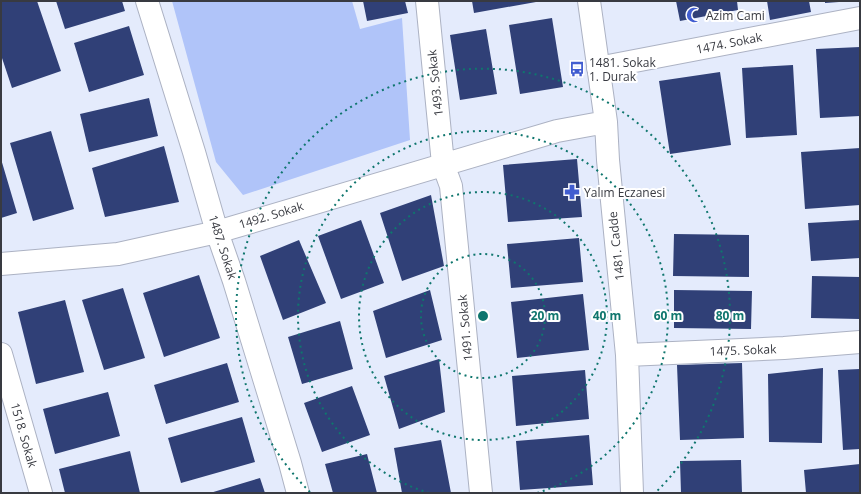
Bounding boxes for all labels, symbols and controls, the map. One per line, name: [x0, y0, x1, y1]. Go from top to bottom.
mosque icon: Azim Cami: [685, 6, 703, 24]
place label: Azim Cami: [706, 7, 765, 24]
street label: 1474. Sokak: [695, 28, 764, 58]
street label: 1493. Sokak: [423, 48, 447, 117]
place label: 1481. Sokak 1. Durak: [589, 54, 656, 85]
bus stop icon: 1481. Sokak 1. Durak: [568, 60, 586, 78]
pharmacy icon: Yalım Eczanesi: [563, 183, 581, 201]
place label: Yalım Eczanesi: [584, 184, 665, 201]
street label: 1492. Sokak: [237, 197, 306, 233]
street label: 1481. Cadde: [604, 210, 628, 281]
street label: 1487. Sokak: [205, 213, 242, 282]
street label: 1491. Sokak: [454, 293, 476, 362]
text: 20 m: [531, 307, 559, 324]
text: 40 m: [593, 307, 621, 324]
text: 60 m: [654, 307, 682, 324]
text: 80 m: [716, 307, 744, 324]
centre of rings: [476, 309, 490, 323]
street label: 1475. Sokak: [709, 340, 777, 360]
street label: 1518. Sokak: [7, 401, 42, 470]

